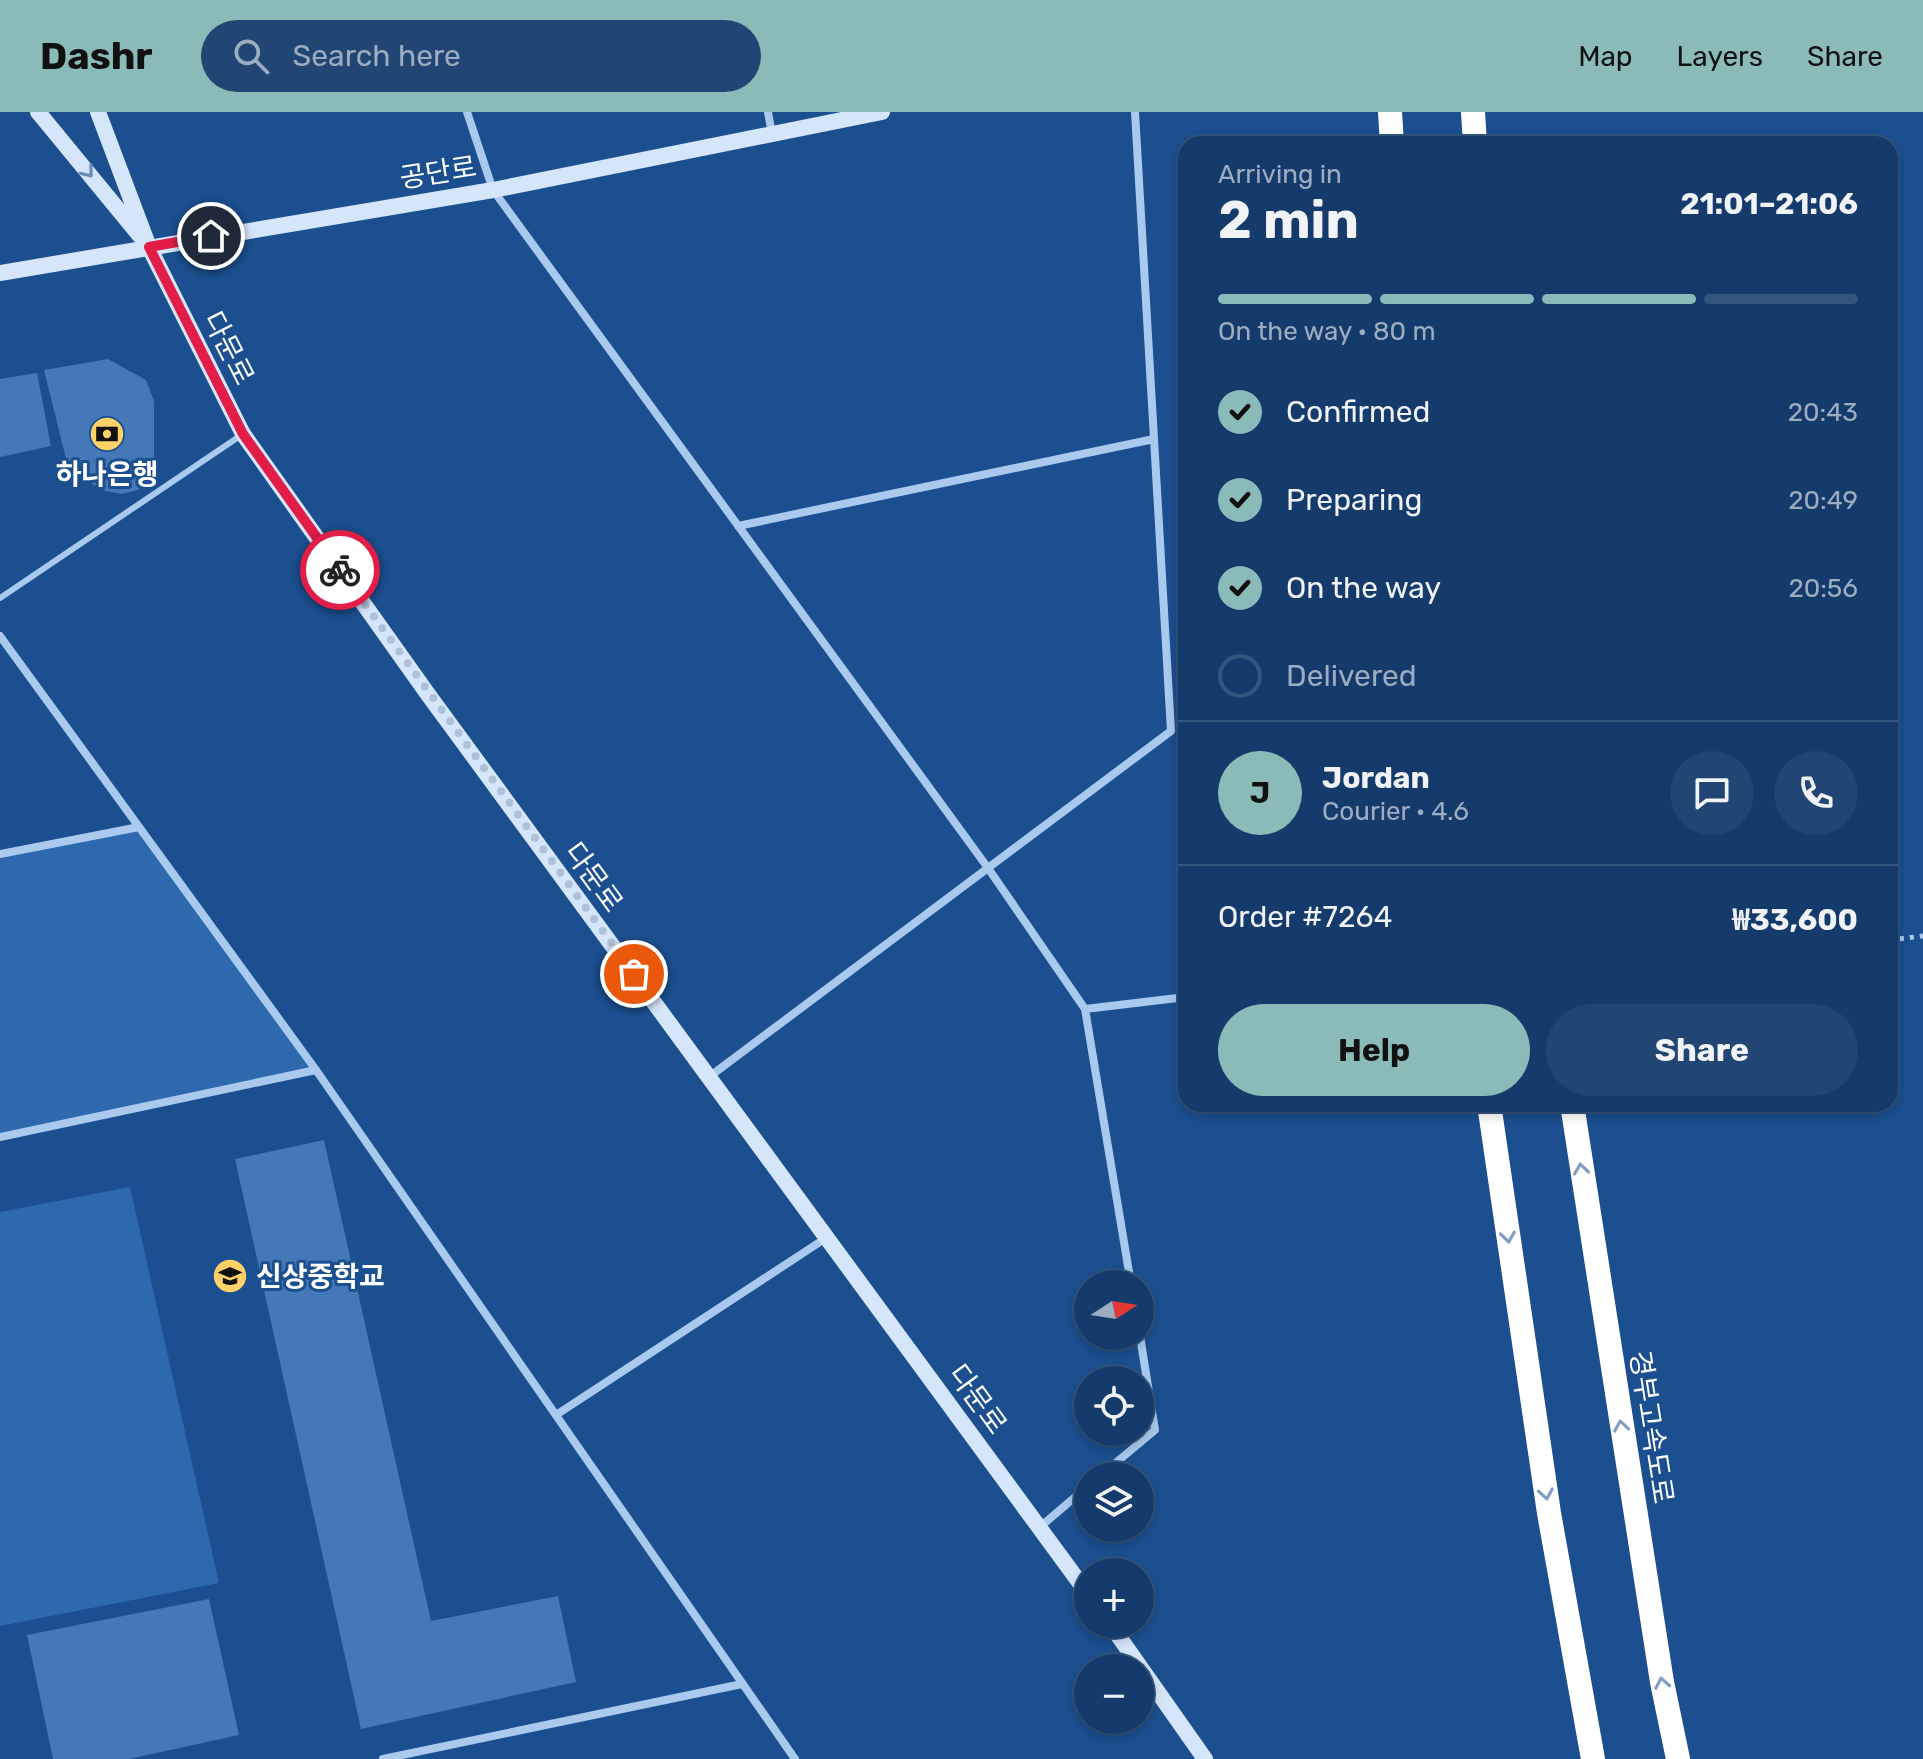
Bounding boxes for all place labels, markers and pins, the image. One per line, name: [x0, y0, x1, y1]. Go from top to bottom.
pin: [177, 202, 245, 270]
bank icon: 하나은행: [88, 415, 126, 453]
place label: 하나은행: [55, 458, 159, 491]
pin: [600, 940, 668, 1008]
school or university icon: 신상중학교: [211, 1257, 249, 1295]
place label: 신상중학교: [256, 1260, 385, 1293]

